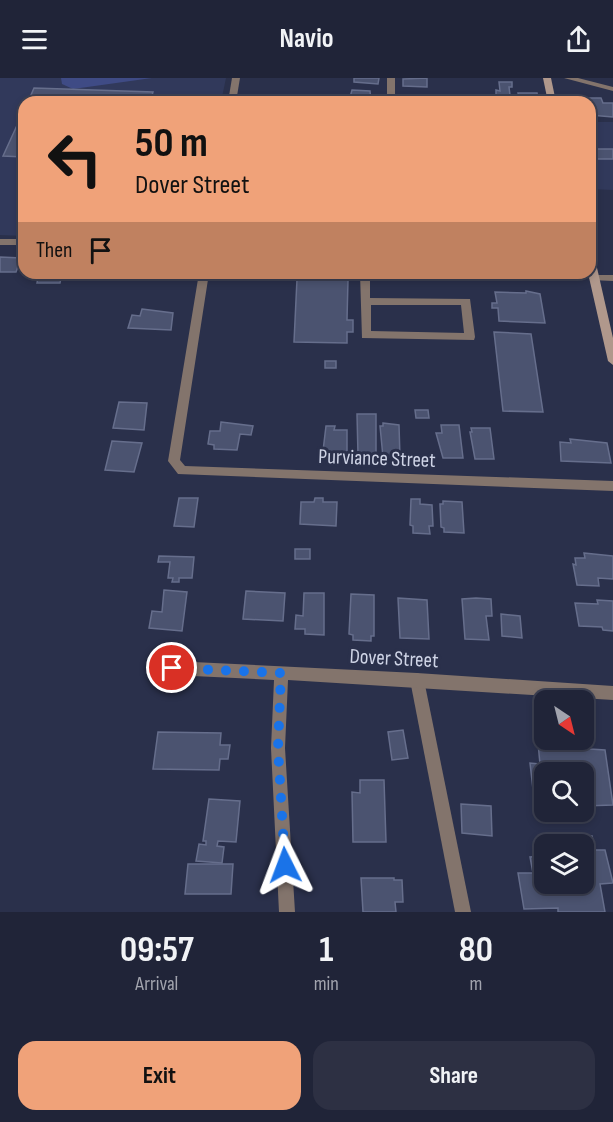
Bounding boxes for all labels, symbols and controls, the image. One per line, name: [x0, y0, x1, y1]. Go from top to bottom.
icon: menu: [18, 23, 51, 56]
text: Navio: [280, 23, 333, 55]
icon: share: [562, 23, 595, 56]
text: 50 m: [135, 118, 208, 169]
icon: left: [36, 120, 114, 198]
text: Dover Street: [135, 169, 249, 201]
icon: arrive: [84, 234, 117, 267]
text: Then: [36, 237, 72, 264]
street label: Purviance Street: [318, 444, 436, 473]
pin: [146, 642, 197, 693]
street label: Dover Street: [349, 644, 439, 673]
icon: arrive: [155, 651, 188, 684]
north arrow: [534, 690, 594, 750]
map controls: [534, 690, 594, 894]
button: search: [534, 762, 594, 822]
position arrow: [253, 833, 317, 897]
button: layers: [534, 834, 594, 894]
text: 09:57: [120, 929, 194, 972]
text: 1: [319, 929, 333, 972]
text: 80: [459, 929, 493, 972]
text: Arrival: [135, 972, 178, 996]
text: min: [314, 972, 339, 996]
text: m: [469, 972, 482, 996]
button: Exit: [18, 1041, 301, 1110]
button: Share: [313, 1041, 595, 1110]

